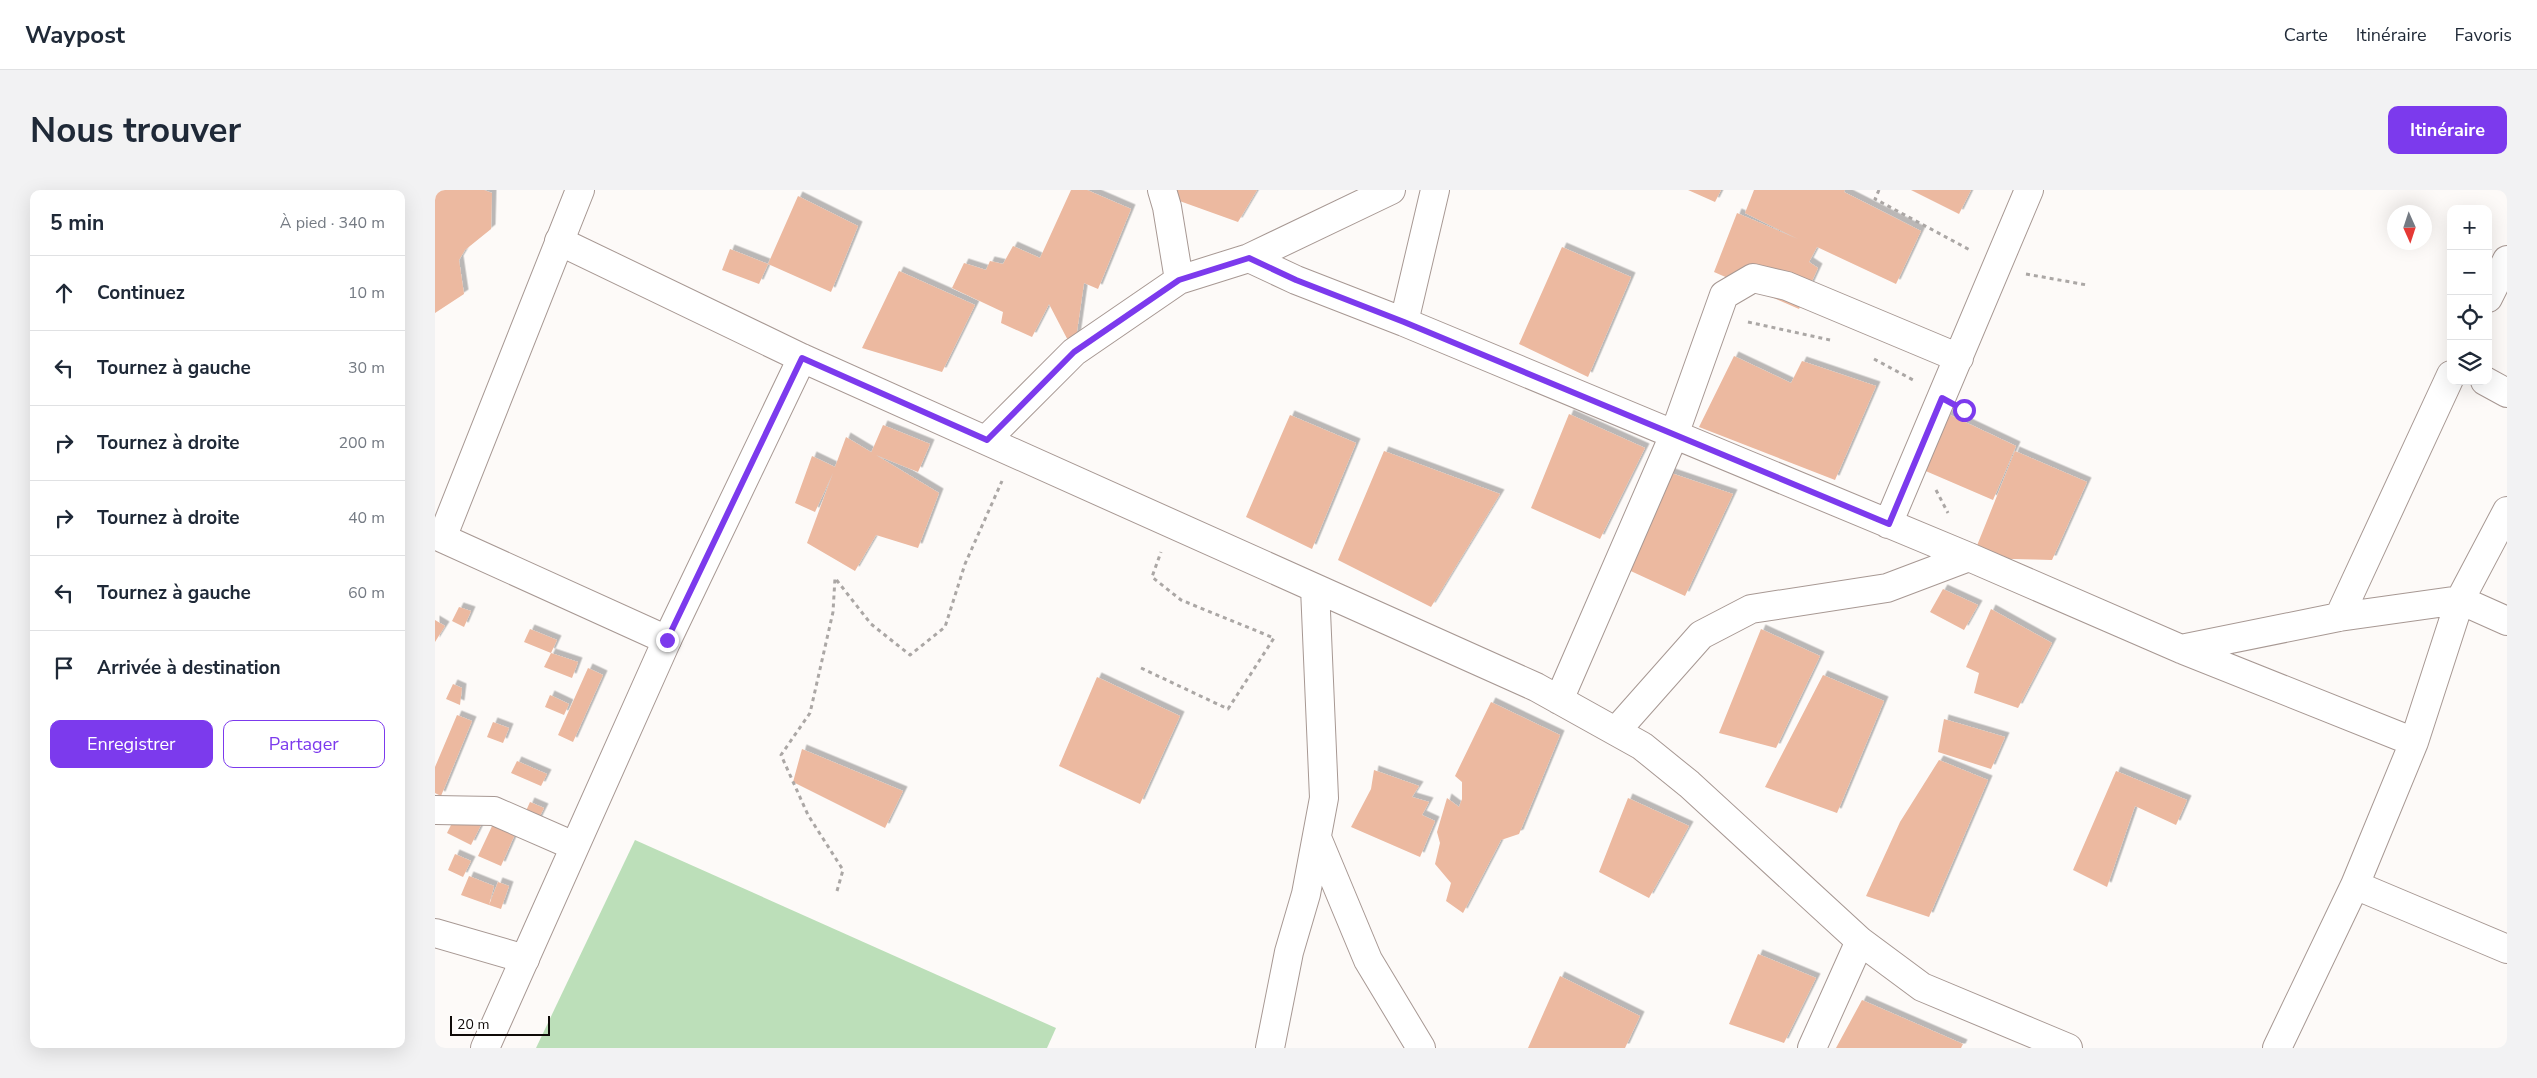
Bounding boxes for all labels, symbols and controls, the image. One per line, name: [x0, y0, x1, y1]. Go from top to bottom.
text: Waypost: [25, 19, 125, 51]
text: Carte: [2284, 23, 2328, 47]
text: Itinéraire: [2356, 23, 2427, 47]
text: Favoris: [2455, 23, 2512, 47]
button: Itinéraire: [2388, 106, 2507, 154]
text: Nous trouver: [30, 107, 241, 154]
north arrow: [2387, 205, 2432, 250]
map controls: [2447, 205, 2492, 385]
button: +: [2447, 205, 2492, 250]
text: 5 min: [50, 209, 104, 237]
text: À pied · 340 m: [280, 212, 385, 234]
button: −: [2447, 250, 2492, 295]
icon: ahead: [50, 279, 78, 307]
text: Continuez: [97, 280, 185, 306]
text: 10 m: [348, 282, 385, 304]
button: locate: [2447, 295, 2492, 340]
button: layers: [2447, 340, 2492, 385]
icon: left: [50, 354, 78, 382]
text: Tournez à gauche: [97, 355, 251, 381]
text: 30 m: [348, 357, 385, 379]
route start: [1953, 399, 1976, 422]
icon: right: [50, 429, 78, 457]
text: Tournez à droite: [97, 430, 240, 456]
text: 200 m: [338, 432, 385, 454]
icon: right: [50, 504, 78, 532]
text: Tournez à droite: [97, 505, 240, 531]
text: 40 m: [348, 507, 385, 529]
icon: left: [50, 579, 78, 607]
text: Tournez à gauche: [97, 580, 251, 606]
text: 60 m: [348, 582, 385, 604]
route end: [656, 629, 679, 652]
icon: arrive: [50, 654, 78, 682]
text: Arrivée à destination: [97, 655, 281, 681]
button: Enregistrer: [50, 720, 213, 768]
button: Partager: [223, 720, 385, 768]
scale bar: [450, 1013, 550, 1036]
text: 20 m: [457, 1015, 489, 1034]

